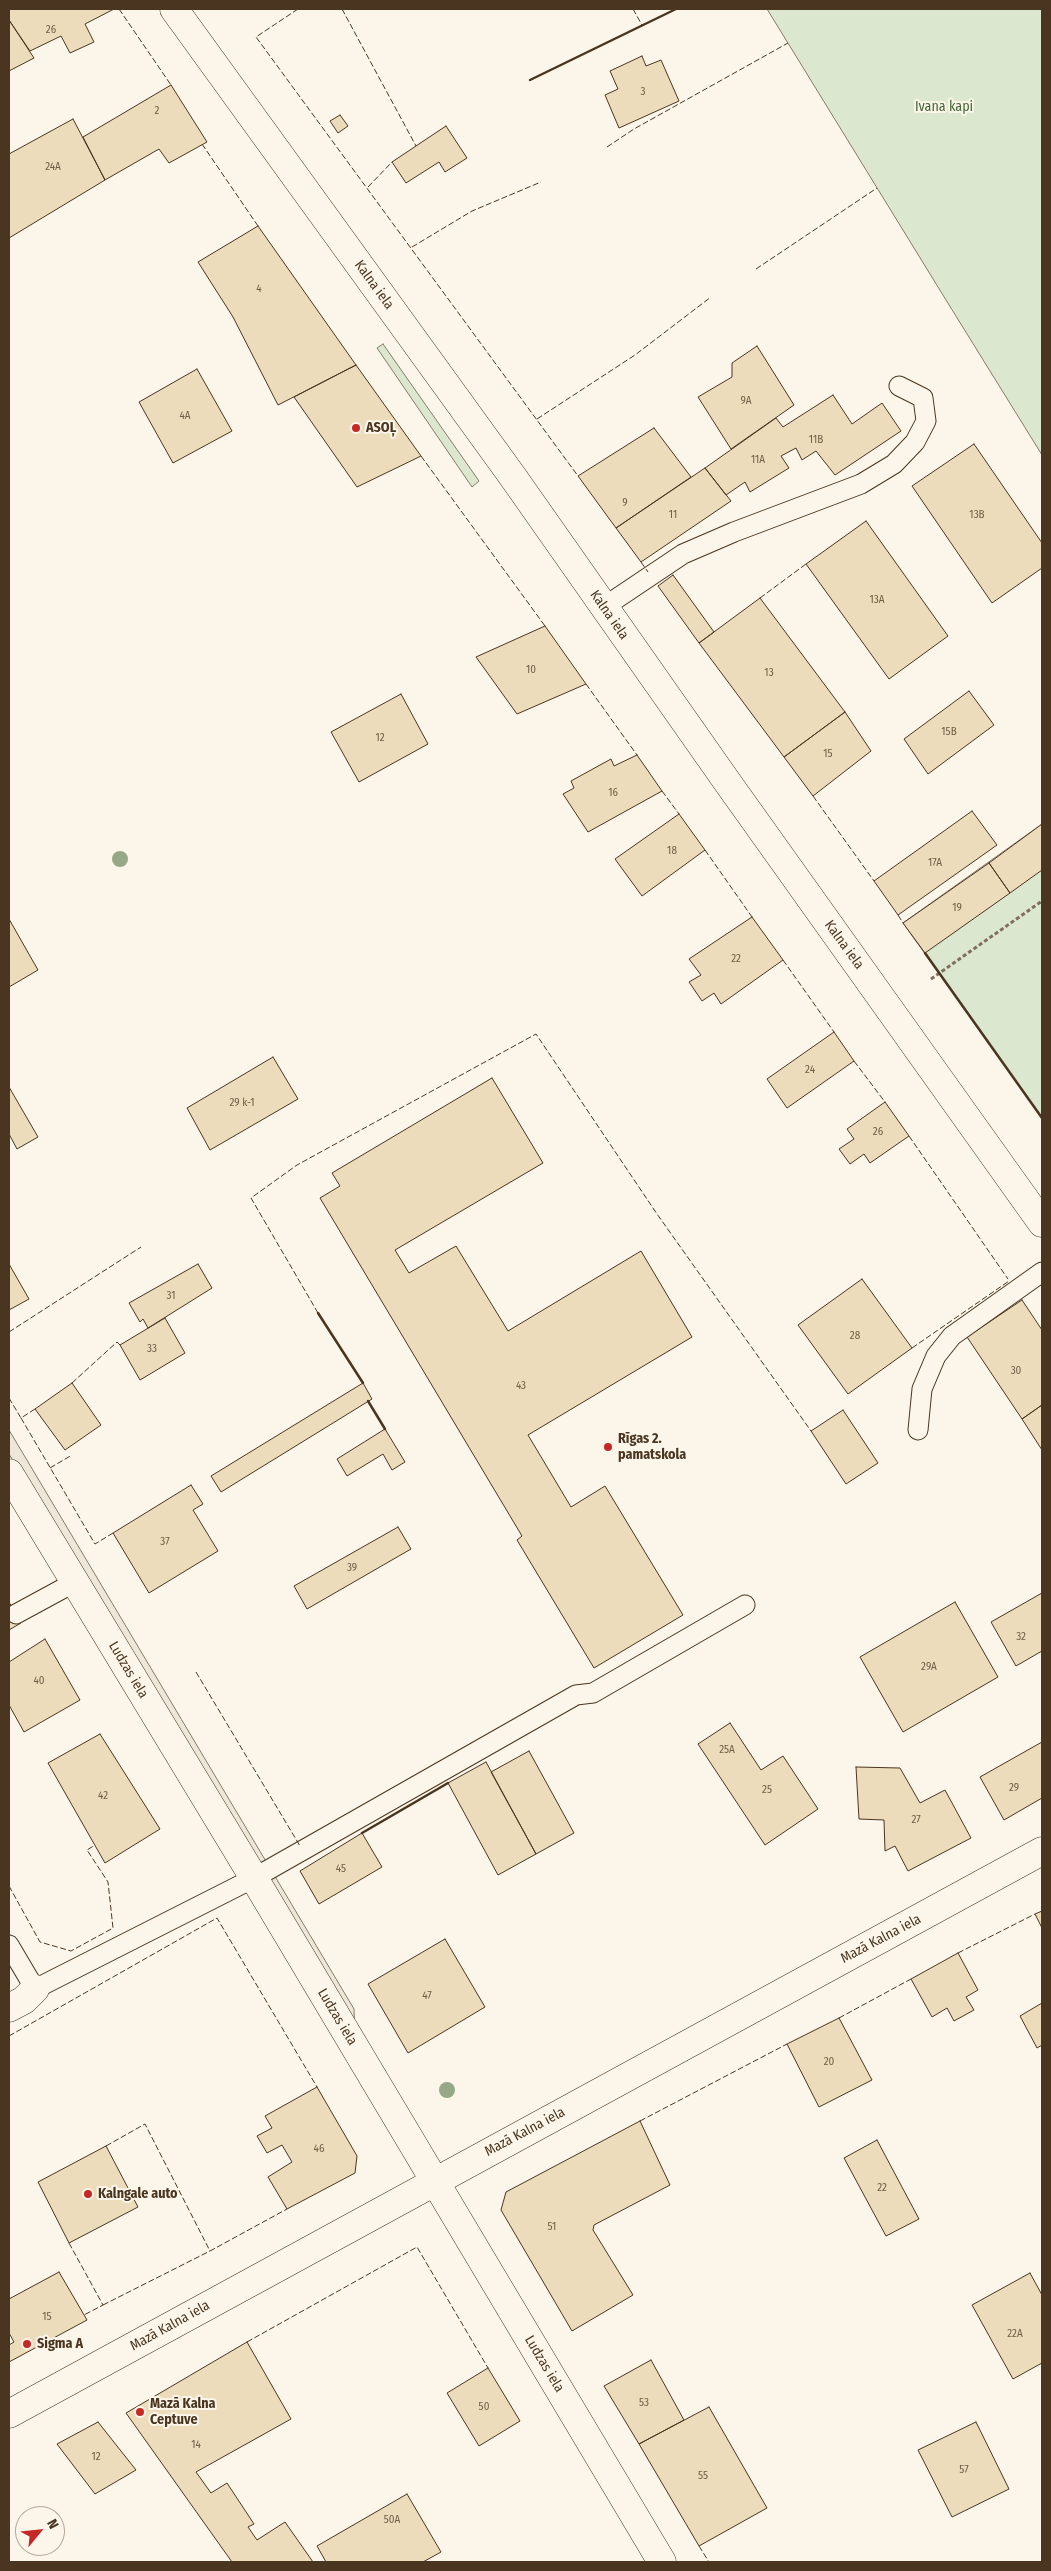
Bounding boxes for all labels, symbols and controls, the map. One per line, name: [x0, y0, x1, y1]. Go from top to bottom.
house number: 26: [46, 23, 56, 37]
house number: 3: [641, 85, 645, 99]
park label: Ivana kapi: [915, 99, 973, 115]
house number: 2: [155, 104, 159, 118]
house number: 24A: [45, 160, 61, 174]
street label: Kalna iela: [351, 257, 397, 313]
house number: 4: [256, 282, 262, 296]
house number: 9A: [740, 394, 752, 408]
house number: 4A: [179, 409, 191, 423]
place label: ASOĻ: [366, 420, 396, 436]
marker: ASOĻ: [350, 422, 362, 434]
house number: 11B: [809, 433, 823, 447]
house number: 11A: [751, 453, 765, 467]
house number: 9: [622, 496, 628, 510]
house number: 11: [669, 508, 677, 522]
house number: 13B: [969, 508, 985, 522]
street label: Kalna iela: [586, 587, 632, 643]
house number: 13A: [869, 593, 885, 607]
house number: 10: [526, 663, 536, 677]
house number: 13: [764, 666, 774, 680]
house number: 15B: [941, 725, 957, 739]
house number: 12: [375, 731, 385, 745]
house number: 15: [823, 747, 833, 761]
house number: 16: [608, 786, 618, 800]
house number: 18: [667, 844, 677, 858]
house number: 17A: [928, 856, 942, 870]
house number: 19: [952, 901, 962, 915]
street label: Kalna iela: [821, 917, 867, 973]
house number: 22: [731, 952, 741, 966]
house number: 24: [805, 1063, 815, 1077]
house number: 29 k-1: [229, 1096, 255, 1110]
house number: 26: [873, 1125, 883, 1139]
house number: 31: [167, 1289, 175, 1303]
house number: 28: [850, 1329, 860, 1343]
house number: 33: [147, 1342, 157, 1356]
house number: 30: [1011, 1364, 1021, 1378]
house number: 43: [516, 1379, 526, 1393]
place label: Rīgas 2. pamatskola: [618, 1431, 686, 1464]
marker: Rīgas 2. pamatskola: [602, 1441, 614, 1453]
house number: 37: [160, 1535, 170, 1549]
house number: 39: [347, 1561, 357, 1575]
house number: 32: [1016, 1630, 1026, 1644]
street label: Ludzas iela: [105, 1639, 151, 1701]
house number: 29A: [921, 1660, 937, 1674]
house number: 40: [33, 1674, 45, 1688]
house number: 25A: [719, 1743, 735, 1757]
house number: 29: [1009, 1781, 1019, 1795]
house number: 25: [762, 1783, 772, 1797]
house number: 42: [98, 1789, 108, 1803]
house number: 27: [911, 1813, 921, 1827]
house number: 45: [336, 1862, 346, 1876]
street label: Mazā Kalna iela: [838, 1911, 924, 1967]
street label: Ludzas iela: [314, 1986, 360, 2048]
house number: 47: [422, 1989, 432, 2003]
house number: 20: [824, 2055, 834, 2069]
street label: Mazā Kalna iela: [482, 2104, 568, 2160]
house number: 46: [314, 2142, 324, 2156]
house number: 22: [877, 2181, 887, 2195]
place label: Kalngale auto: [98, 2186, 178, 2202]
marker: Kalngale auto: [82, 2188, 94, 2200]
house number: 51: [548, 2220, 556, 2234]
street label: Mazā Kalna iela: [127, 2297, 213, 2355]
house number: 15: [42, 2310, 52, 2324]
house number: 22A: [1007, 2327, 1023, 2341]
street label: Ludzas iela: [521, 2333, 567, 2395]
place label: Sigma A: [37, 2336, 83, 2352]
marker: Sigma A: [21, 2338, 33, 2350]
place label: Mazā Kalna Ceptuve: [150, 2396, 216, 2428]
house number: 53: [639, 2396, 649, 2410]
house number: 50: [479, 2400, 489, 2414]
marker: Mazā Kalna Ceptuve: [134, 2406, 146, 2418]
house number: 14: [191, 2438, 201, 2452]
house number: 12: [91, 2450, 101, 2464]
house number: 57: [959, 2463, 969, 2477]
house number: 55: [698, 2469, 708, 2483]
north arrow: [15, 2506, 65, 2556]
house number: 50A: [384, 2513, 400, 2527]
text: N: [43, 2516, 62, 2532]

